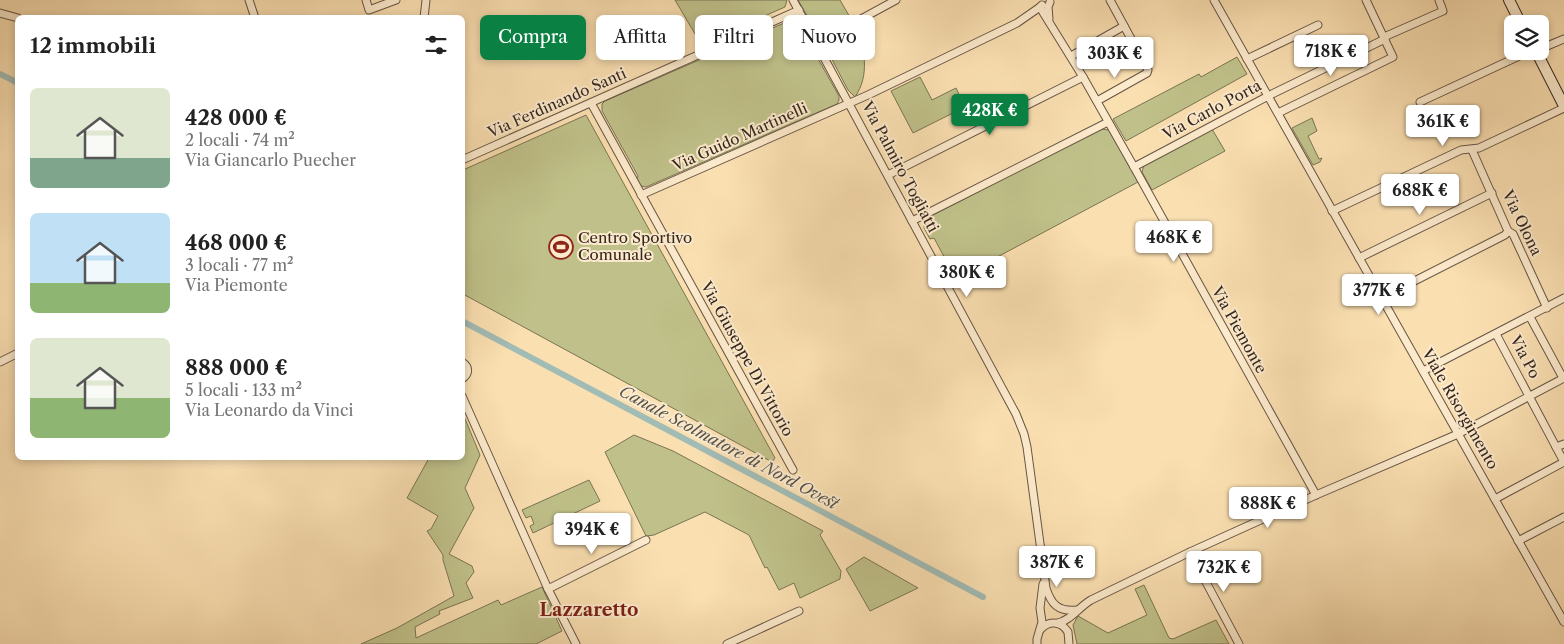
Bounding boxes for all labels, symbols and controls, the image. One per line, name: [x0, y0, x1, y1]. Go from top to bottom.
chip: Compra: [480, 15, 586, 60]
chip: Affitta: [596, 15, 685, 60]
chip: Filtri: [695, 15, 773, 60]
chip: Nuovo: [783, 15, 875, 60]
map controls: [1504, 15, 1549, 60]
button: layers: [1504, 15, 1549, 60]
icon: filters: [422, 31, 450, 59]
text: 12 immobili: [30, 33, 156, 58]
pin: 718K €: [1290, 34, 1372, 77]
pin: 303K €: [1074, 36, 1156, 79]
text: 718K €: [1305, 41, 1357, 61]
text: 303K €: [1088, 43, 1142, 63]
street label: Via Ferdinando Santi: [484, 63, 629, 142]
street label: Via Carlo Porta: [1158, 76, 1264, 144]
pin: 428K €: [949, 94, 1031, 136]
street label: Via Palmiro Togliatti: [857, 97, 943, 236]
street label: Via Guido Martinelli: [668, 98, 811, 175]
text: 428K €: [962, 100, 1018, 120]
pin: 361K €: [1402, 104, 1484, 147]
text: 428 000 €: [185, 105, 287, 130]
icon: home: [70, 108, 130, 168]
text: 361K €: [1417, 111, 1469, 131]
text: 2 locali · 74 m²: [185, 130, 295, 150]
text: Via Giancarlo Puecher: [185, 150, 356, 170]
pin: 688K €: [1379, 174, 1461, 216]
text: 688K €: [1392, 180, 1448, 200]
street label: Via Olona: [1498, 186, 1546, 259]
pin: 468K €: [1133, 220, 1215, 263]
text: 468K €: [1146, 227, 1202, 247]
place label: Centro Sportivo Comunale: [578, 228, 692, 264]
text: 468 000 €: [185, 230, 287, 255]
icon: home: [70, 233, 130, 293]
sports icon: Centro Sportivo Comunale: [548, 234, 574, 260]
text: 3 locali · 77 m²: [185, 255, 294, 275]
pin: 380K €: [926, 256, 1008, 298]
text: 380K €: [939, 262, 995, 282]
pin: 377K €: [1338, 274, 1420, 316]
text: Via Piemonte: [185, 275, 288, 295]
street label: Via Giuseppe Di Vittorio: [696, 277, 798, 440]
text: 377K €: [1353, 280, 1405, 300]
street label: Via Piemonte: [1207, 282, 1271, 376]
street label: Via Po: [1506, 331, 1545, 381]
street label: Viale Risorgimento: [1418, 344, 1503, 473]
text: 888 000 €: [185, 355, 288, 380]
icon: home: [70, 358, 130, 418]
text: 5 locali · 133 m²: [185, 380, 302, 400]
water label: Canale Scolmatore di Nord Ovest: [616, 381, 843, 514]
text: Via Leonardo da Vinci: [185, 400, 353, 420]
pin: 888K €: [1227, 486, 1309, 529]
text: 888K €: [1240, 493, 1296, 513]
pin: 394K €: [551, 512, 633, 555]
text: 394K €: [565, 519, 619, 539]
pin: 387K €: [1016, 546, 1098, 588]
pin: 732K €: [1183, 550, 1265, 593]
text: 387K €: [1030, 552, 1084, 572]
text: 732K €: [1197, 557, 1251, 577]
district label: Lazzaretto: [540, 599, 638, 621]

